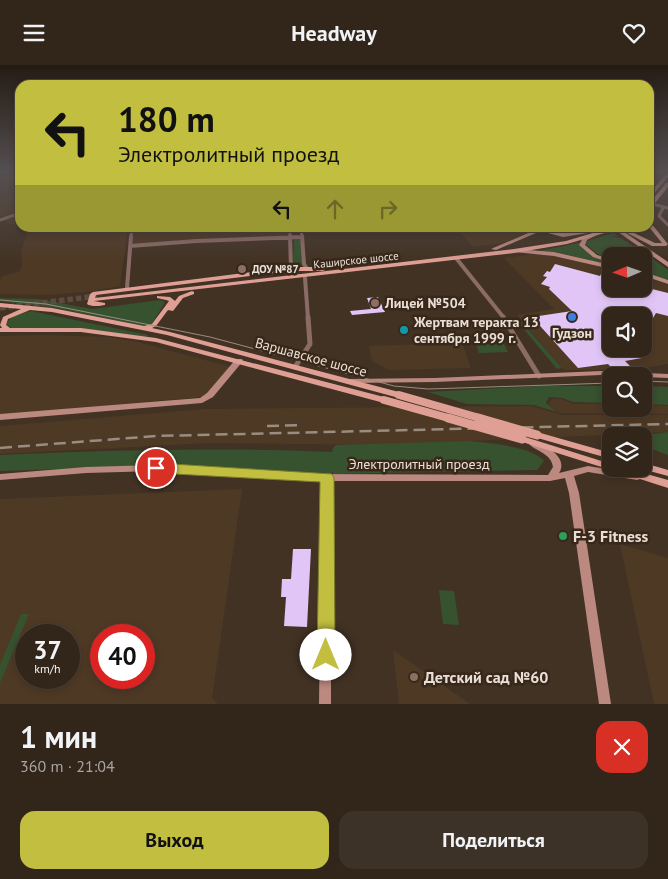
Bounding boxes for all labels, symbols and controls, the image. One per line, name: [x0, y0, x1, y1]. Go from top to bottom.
icon: menu: [20, 19, 48, 47]
text: Headway: [291, 19, 377, 47]
icon: heart: [620, 19, 648, 47]
text: 180 m: [118, 96, 215, 142]
icon: left: [35, 100, 100, 165]
text: Электролитный проезд: [118, 140, 339, 168]
icon: left: [268, 195, 296, 223]
icon: ahead: [321, 195, 349, 223]
icon: right: [374, 195, 402, 223]
north arrow: [602, 247, 652, 297]
map controls: [602, 247, 652, 477]
street label: Каширское шоссе: [313, 249, 400, 271]
place label: ДОУ №87: [252, 262, 299, 276]
marker: ДОУ №87: [236, 263, 248, 275]
place label: Лицей №504: [384, 294, 466, 312]
marker: Лицей №504: [369, 297, 381, 309]
button: sound: [602, 307, 652, 357]
marker: Гудзон: [566, 311, 578, 323]
place label: Жертвам теракта 13 сентября 1999 г.: [413, 313, 539, 347]
marker: Жертвам теракта 13 сентября 1999 г.: [398, 324, 410, 336]
place label: Гудзон: [552, 324, 592, 342]
street label: Варшавское шоссе: [253, 333, 369, 381]
button: search: [602, 367, 652, 417]
button: layers: [602, 427, 652, 477]
pin: [135, 447, 177, 489]
icon: arrive: [142, 454, 170, 482]
street label: Электролитный проезд: [349, 455, 490, 473]
place label: F-3 Fitness: [573, 526, 649, 546]
marker: F-3 Fitness: [557, 530, 569, 542]
speed limit sign: 40: [90, 624, 155, 689]
position arrow: [299, 628, 351, 680]
text: 37: [33, 634, 62, 666]
text: km/h: [34, 661, 61, 676]
place label: Детский сад №60: [424, 667, 548, 687]
marker: Детский сад №60: [408, 671, 420, 683]
text: 1 мин: [20, 717, 97, 756]
button: close: [596, 721, 648, 773]
text: 360 m · 21:04: [20, 756, 115, 776]
button: Выход: [20, 811, 329, 869]
button: Поделиться: [339, 811, 648, 869]

